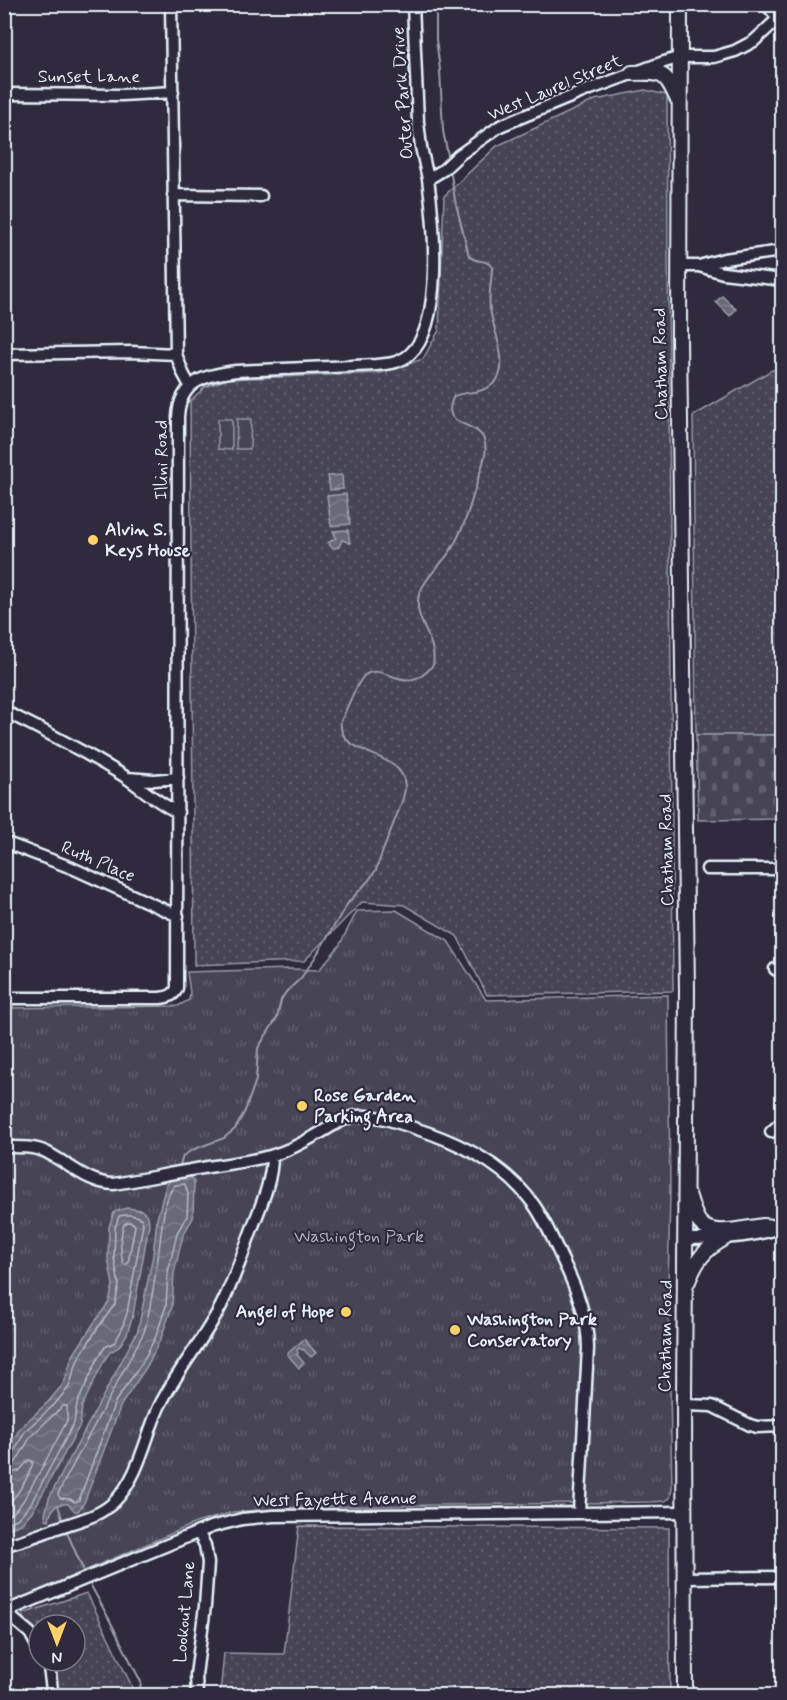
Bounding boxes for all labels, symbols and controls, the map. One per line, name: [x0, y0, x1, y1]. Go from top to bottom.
street label: Outer Park Drive: [386, 26, 420, 160]
street label: West Laurel Street: [484, 49, 626, 127]
street label: Sunset Lane: [38, 65, 140, 89]
street label: Chatham Road: [648, 307, 674, 421]
street label: Illini Road: [150, 420, 174, 500]
place label: Alvin S. Keys House: [105, 518, 191, 563]
marker: Alvin S. Keys House: [86, 533, 100, 547]
street label: Chatham Road: [654, 793, 680, 907]
street label: Ruth Place: [57, 836, 139, 888]
place label: Rose Garden Parking Area: [314, 1084, 417, 1131]
marker: Rose Garden Parking Area: [295, 1099, 309, 1113]
park label: Washington Park: [294, 1225, 424, 1251]
street label: Chatham Road: [653, 1279, 679, 1393]
place label: Angel of Hope: [236, 1300, 334, 1326]
marker: Angel of Hope: [339, 1305, 353, 1319]
place label: Washington Park Conservatory: [466, 1308, 597, 1353]
marker: Washington Park Conservatory: [448, 1323, 462, 1337]
street label: West Fayette Avenue: [253, 1487, 417, 1513]
street label: Lookout Lane: [169, 1560, 201, 1664]
north arrow: [27, 1613, 87, 1673]
text: N: [52, 1646, 62, 1667]

